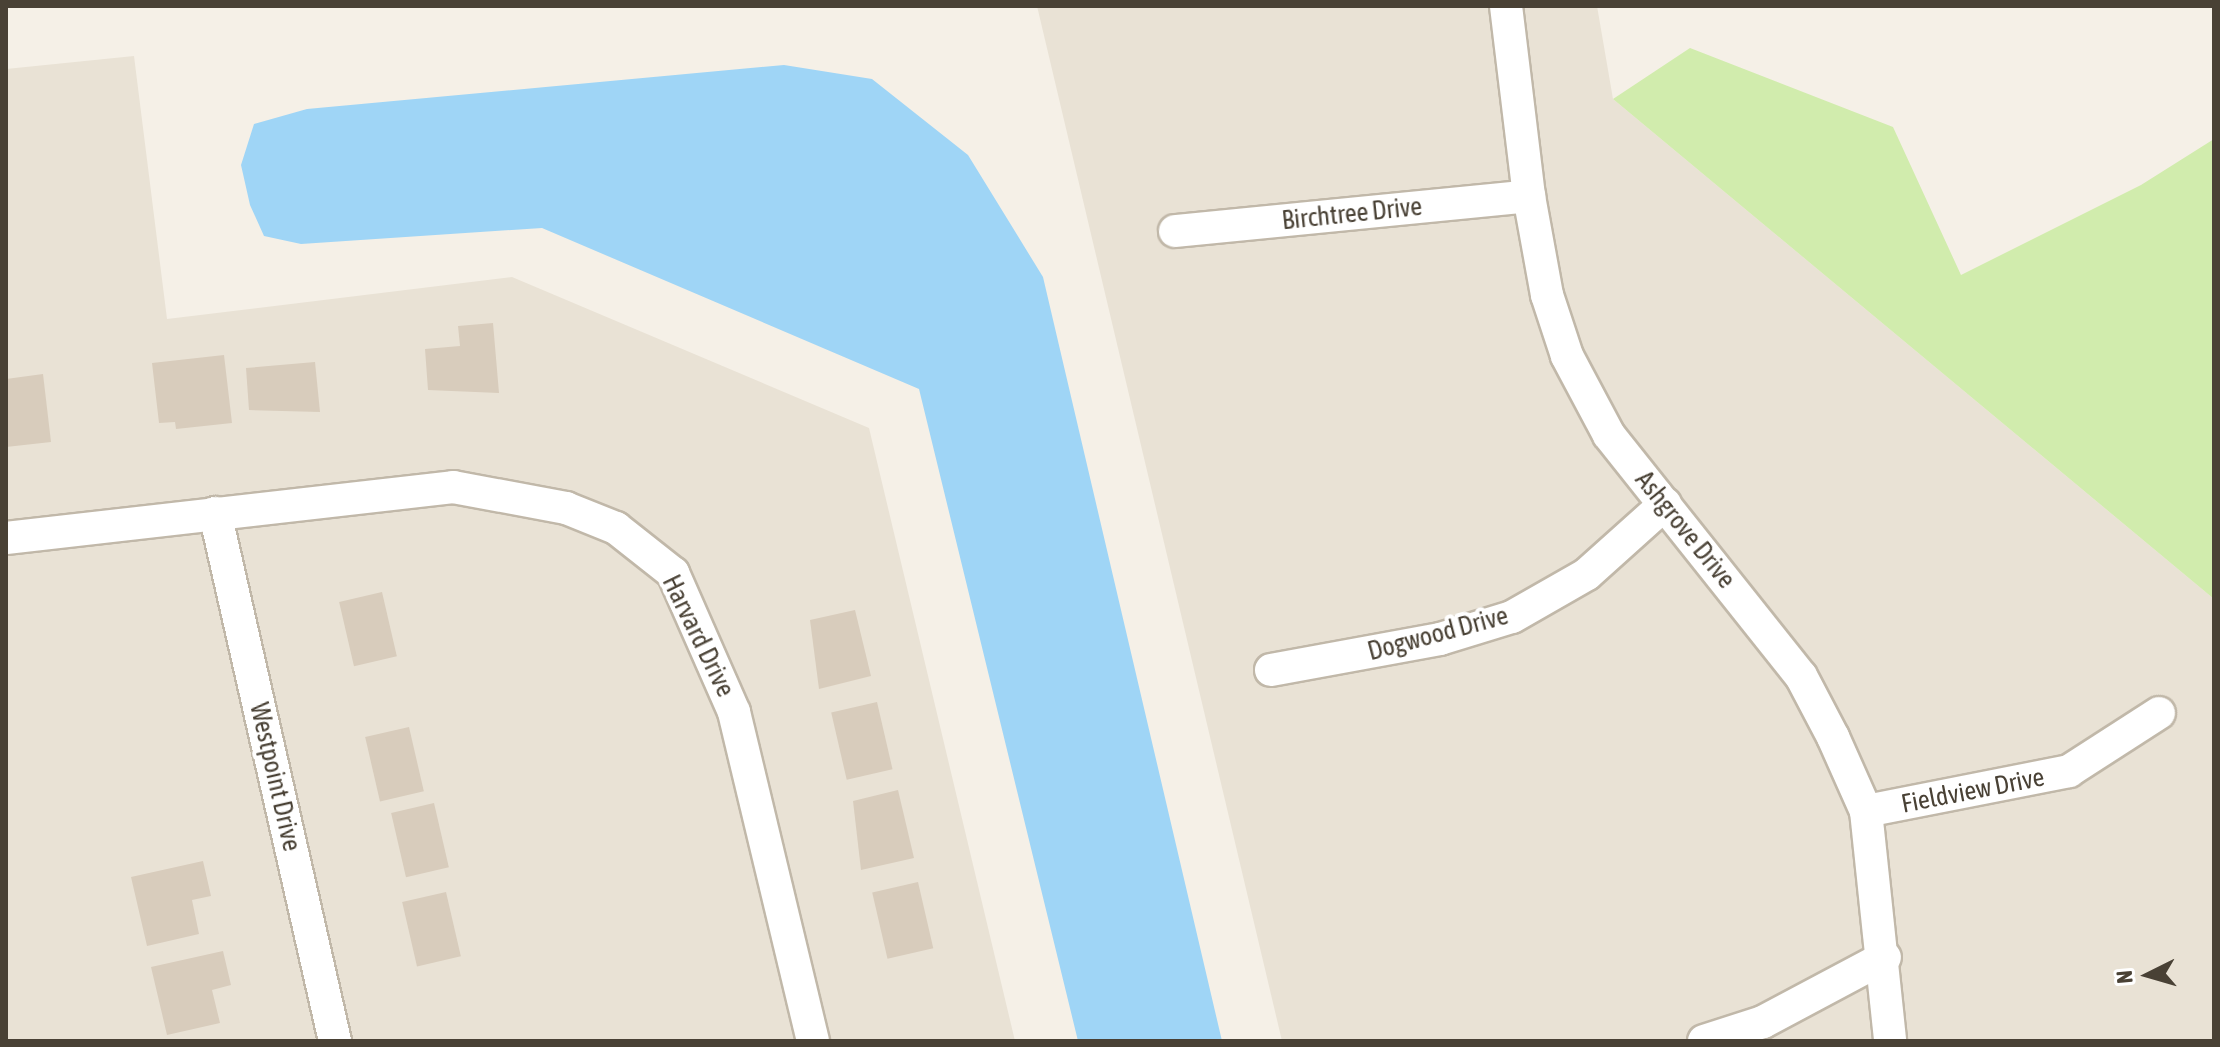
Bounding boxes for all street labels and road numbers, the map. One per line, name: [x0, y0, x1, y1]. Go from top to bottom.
street label: Birchtree Drive: [1280, 191, 1424, 237]
street label: Ashgrove Drive: [1628, 465, 1742, 595]
street label: Harvard Drive: [655, 570, 741, 702]
street label: Dogwood Drive: [1364, 600, 1512, 668]
street label: Westpoint Drive: [243, 700, 307, 854]
street label: Fieldview Drive: [1899, 762, 2047, 820]

